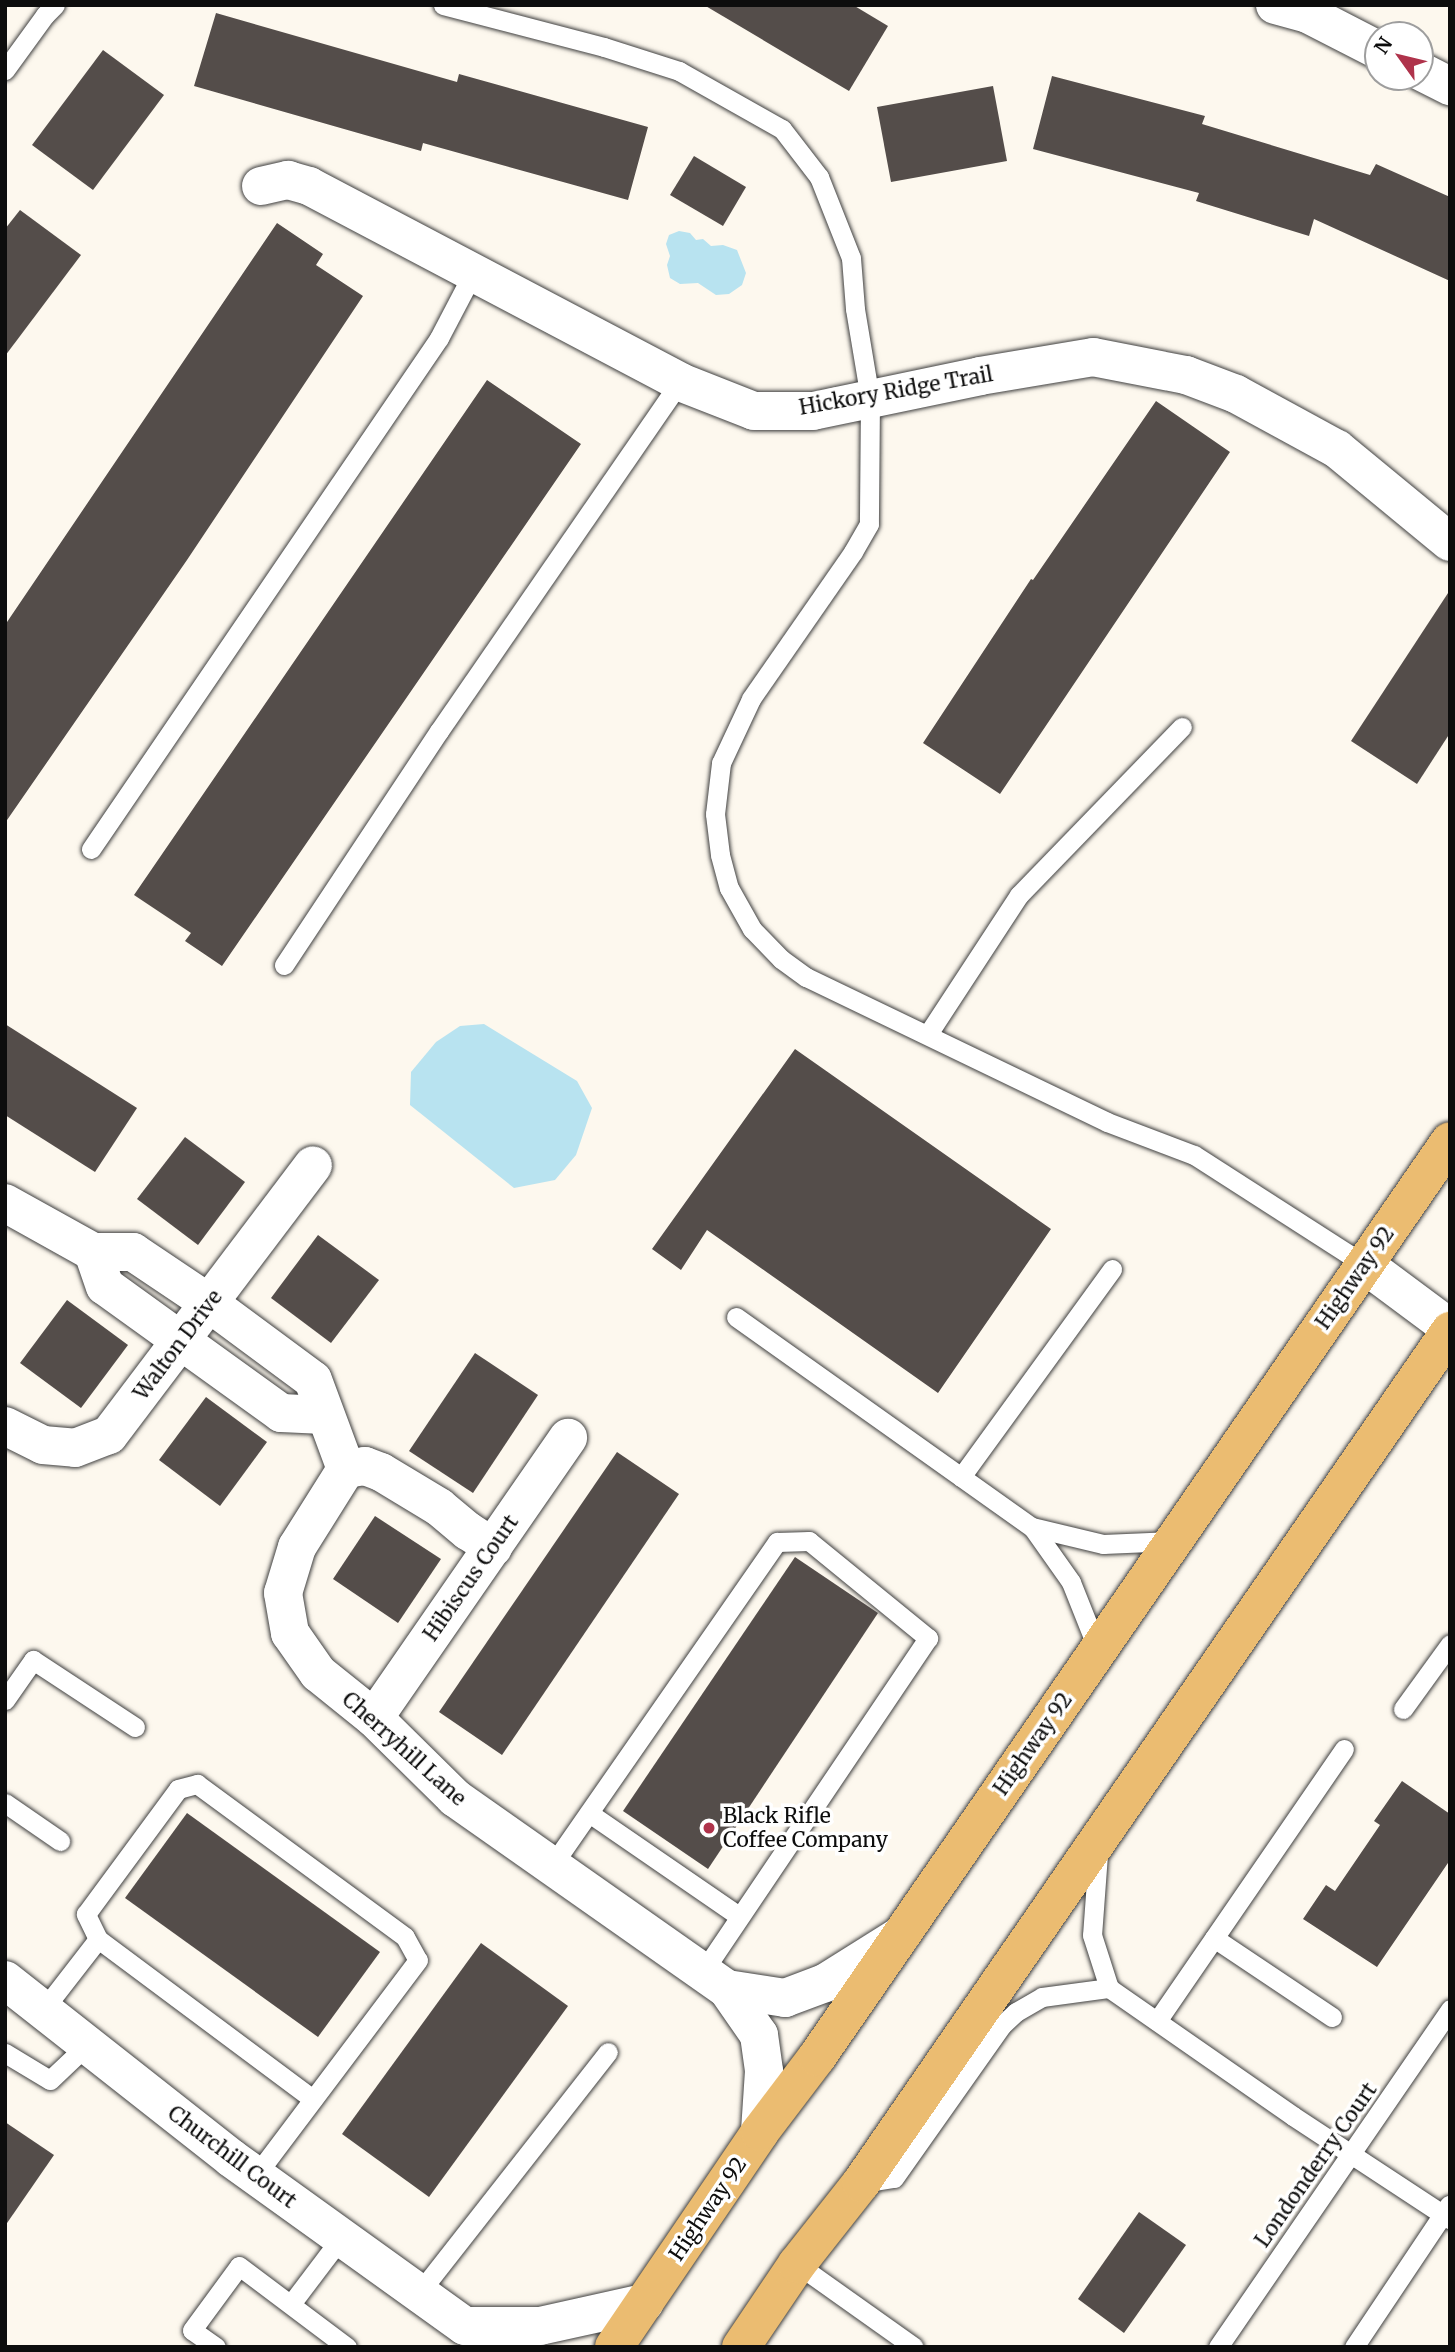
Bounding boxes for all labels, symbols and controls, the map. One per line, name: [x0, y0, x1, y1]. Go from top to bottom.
north arrow: [1364, 21, 1434, 91]
text: N: [1369, 32, 1397, 58]
street label: Hickory Ridge Trail: [797, 362, 995, 420]
street label: Highway 92: [1310, 1222, 1400, 1334]
street label: Walton Drive: [128, 1285, 228, 1405]
street label: Hibiscus Court: [418, 1510, 524, 1646]
street label: Cherryhill Lane: [337, 1687, 471, 1811]
street label: Highway 92: [988, 1688, 1078, 1800]
place label: Black Rifle Coffee Company: [723, 1803, 888, 1853]
marker: Black Rifle Coffee Company: [701, 1820, 717, 1836]
street label: Londonderry Court: [1250, 2078, 1382, 2252]
street label: Churchill Court: [163, 2100, 301, 2214]
street label: Highway 92: [664, 2152, 752, 2266]

